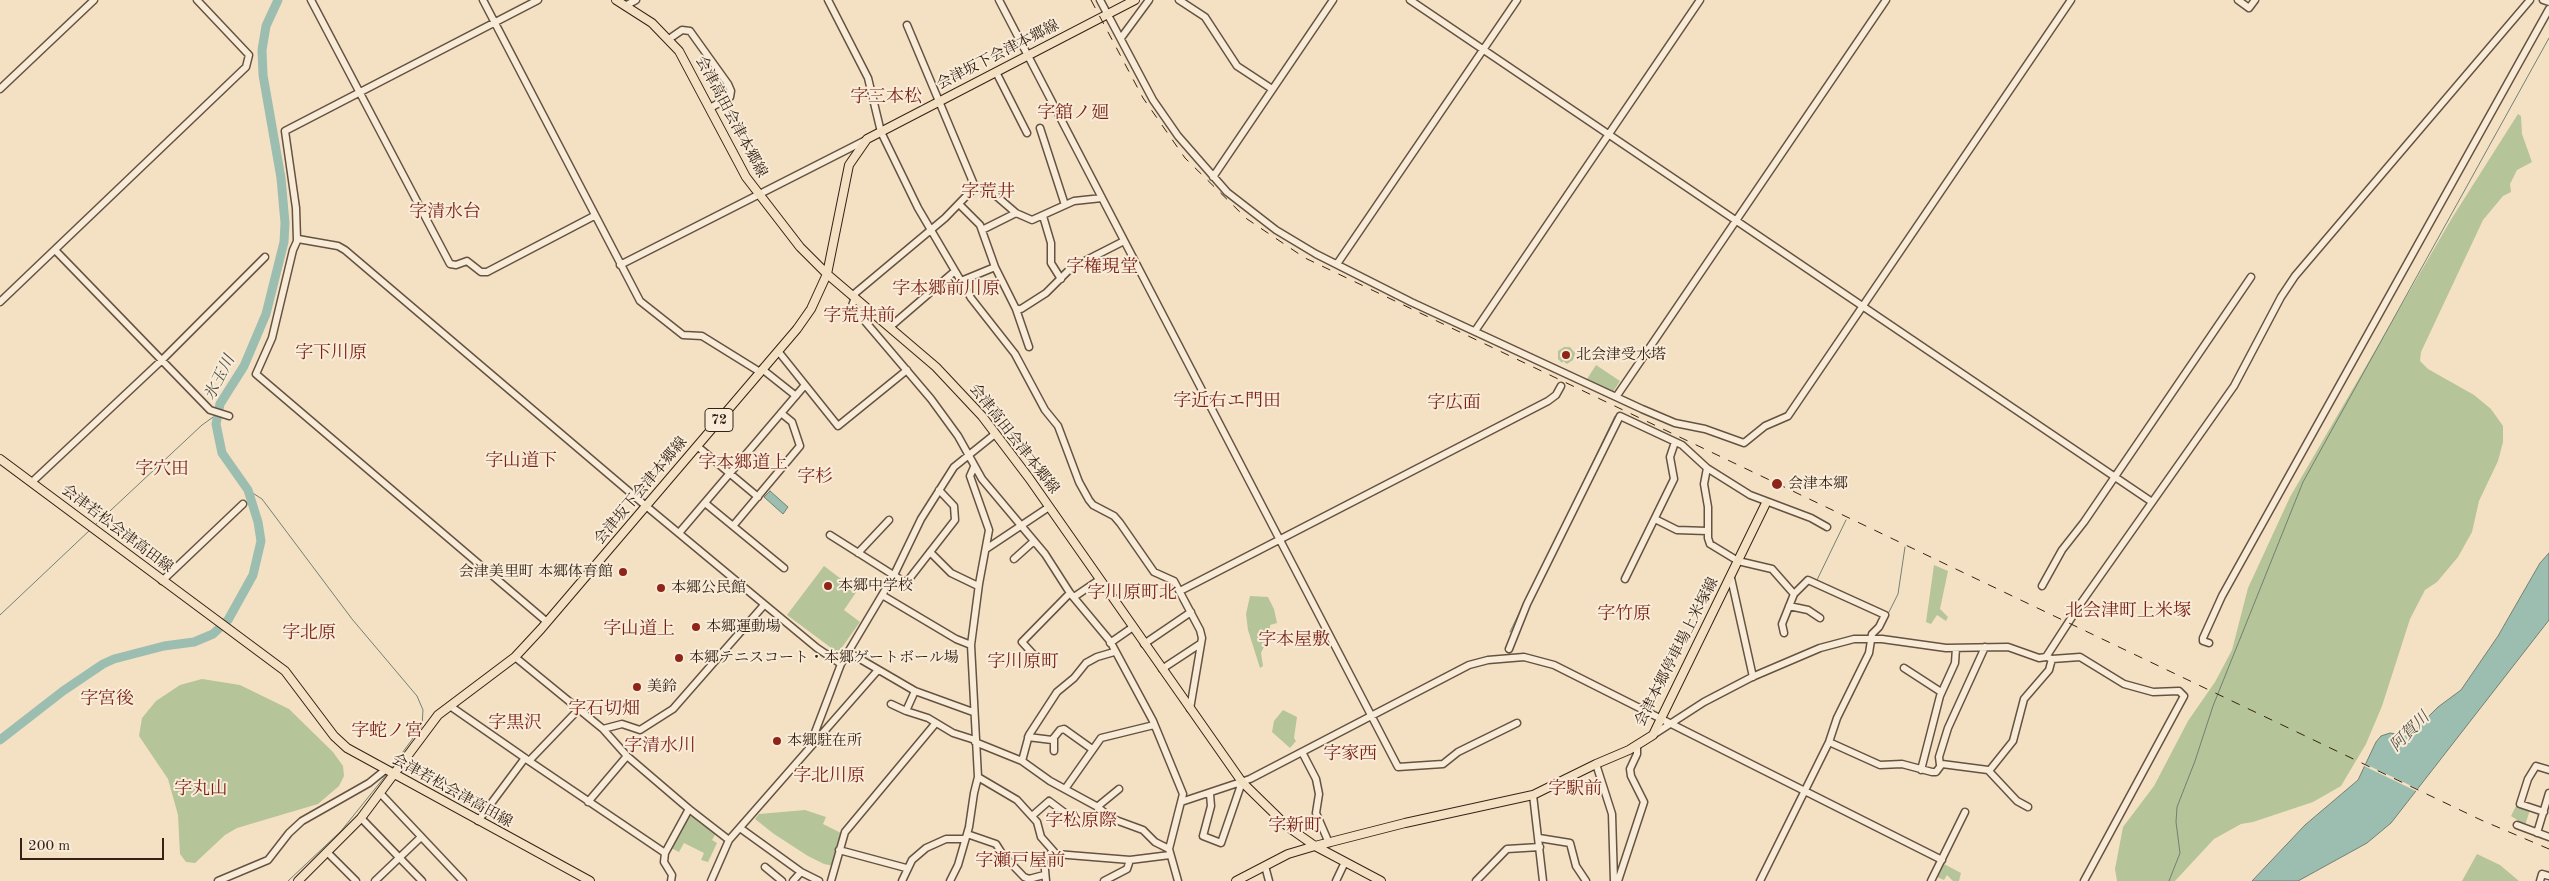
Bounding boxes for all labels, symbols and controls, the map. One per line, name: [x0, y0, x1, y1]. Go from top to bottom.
street label: 会津坂下会津本郷線: [934, 16, 1062, 94]
street label: 会津高田会津本郷線: [691, 53, 771, 181]
district label: 字三本松: [850, 86, 922, 108]
district label: 字舘ノ廻: [1037, 102, 1109, 124]
district label: 字荒井: [961, 181, 1015, 203]
district label: 字清水台: [409, 201, 481, 223]
district label: 字権現堂: [1066, 256, 1138, 278]
district label: 字本郷前川原: [892, 278, 1000, 300]
district label: 字荒井前: [823, 305, 895, 327]
district label: 字下川原: [295, 342, 367, 364]
place label: 北会津受水塔: [1576, 346, 1666, 364]
marker: 北会津受水塔: [1560, 349, 1572, 361]
water label: 氷玉川: [201, 352, 239, 404]
street label: 会津高田会津本郷線: [965, 380, 1063, 498]
district label: 字近右エ門田: [1173, 390, 1281, 412]
district label: 字広面: [1427, 392, 1481, 414]
road number: 72: [705, 408, 733, 432]
street label: 会津坂下会津本郷線: [591, 434, 691, 548]
district label: 字山道下: [485, 450, 557, 472]
district label: 字本郷道上: [698, 452, 788, 474]
district label: 字穴田: [135, 458, 189, 480]
district label: 字杉: [797, 466, 833, 488]
place label: 会津本郷: [1788, 475, 1848, 493]
marker: 会津本郷: [1770, 477, 1784, 491]
street label: 会津若松会津高田線: [58, 481, 176, 577]
place label: 会津美里町 本郷体育館: [459, 563, 613, 581]
marker: 会津美里町 本郷体育館: [617, 566, 629, 578]
street label: 会津本郷停車場上米塚線: [1632, 574, 1722, 730]
place label: 本郷中学校: [838, 577, 913, 595]
place label: 本郷公民館: [671, 579, 746, 597]
marker: 本郷中学校: [822, 580, 834, 592]
marker: 本郷公民館: [655, 582, 667, 594]
district label: 字川原町北: [1087, 582, 1177, 604]
district label: 北会津町上米塚: [2065, 600, 2191, 622]
district label: 字竹原: [1597, 603, 1651, 625]
district label: 字山道上: [603, 618, 675, 640]
place label: 本郷運動場: [706, 618, 781, 636]
marker: 本郷運動場: [690, 621, 702, 633]
district label: 字北原: [282, 622, 336, 644]
district label: 字本屋敷: [1258, 629, 1330, 651]
place label: 本郷テニスコート・本郷ゲートボール場: [689, 649, 959, 667]
district label: 字川原町: [987, 651, 1059, 673]
marker: 本郷テニスコート・本郷ゲートボール場: [673, 652, 685, 664]
place label: 美鈴: [647, 678, 677, 696]
marker: 美鈴: [631, 681, 643, 693]
district label: 字宮後: [80, 688, 134, 710]
district label: 字石切畑: [568, 698, 640, 720]
water label: 阿賀川: [2386, 708, 2434, 756]
district label: 字黒沢: [488, 712, 542, 734]
district label: 字蛇ノ宮: [351, 720, 423, 742]
place label: 本郷駐在所: [787, 732, 862, 750]
district label: 字清水川: [624, 735, 696, 757]
marker: 本郷駐在所: [771, 735, 783, 747]
district label: 字家西: [1323, 743, 1377, 765]
street label: 会津若松会津高田線: [389, 750, 515, 832]
district label: 字北川原: [793, 765, 865, 787]
district label: 字丸山: [174, 778, 228, 800]
district label: 字駅前: [1548, 778, 1602, 800]
district label: 字松原際: [1045, 810, 1117, 832]
district label: 字新町: [1268, 815, 1322, 837]
scale bar: [22, 828, 166, 860]
text: 200 m: [28, 839, 70, 854]
district label: 字瀬戸屋前: [975, 850, 1065, 872]

